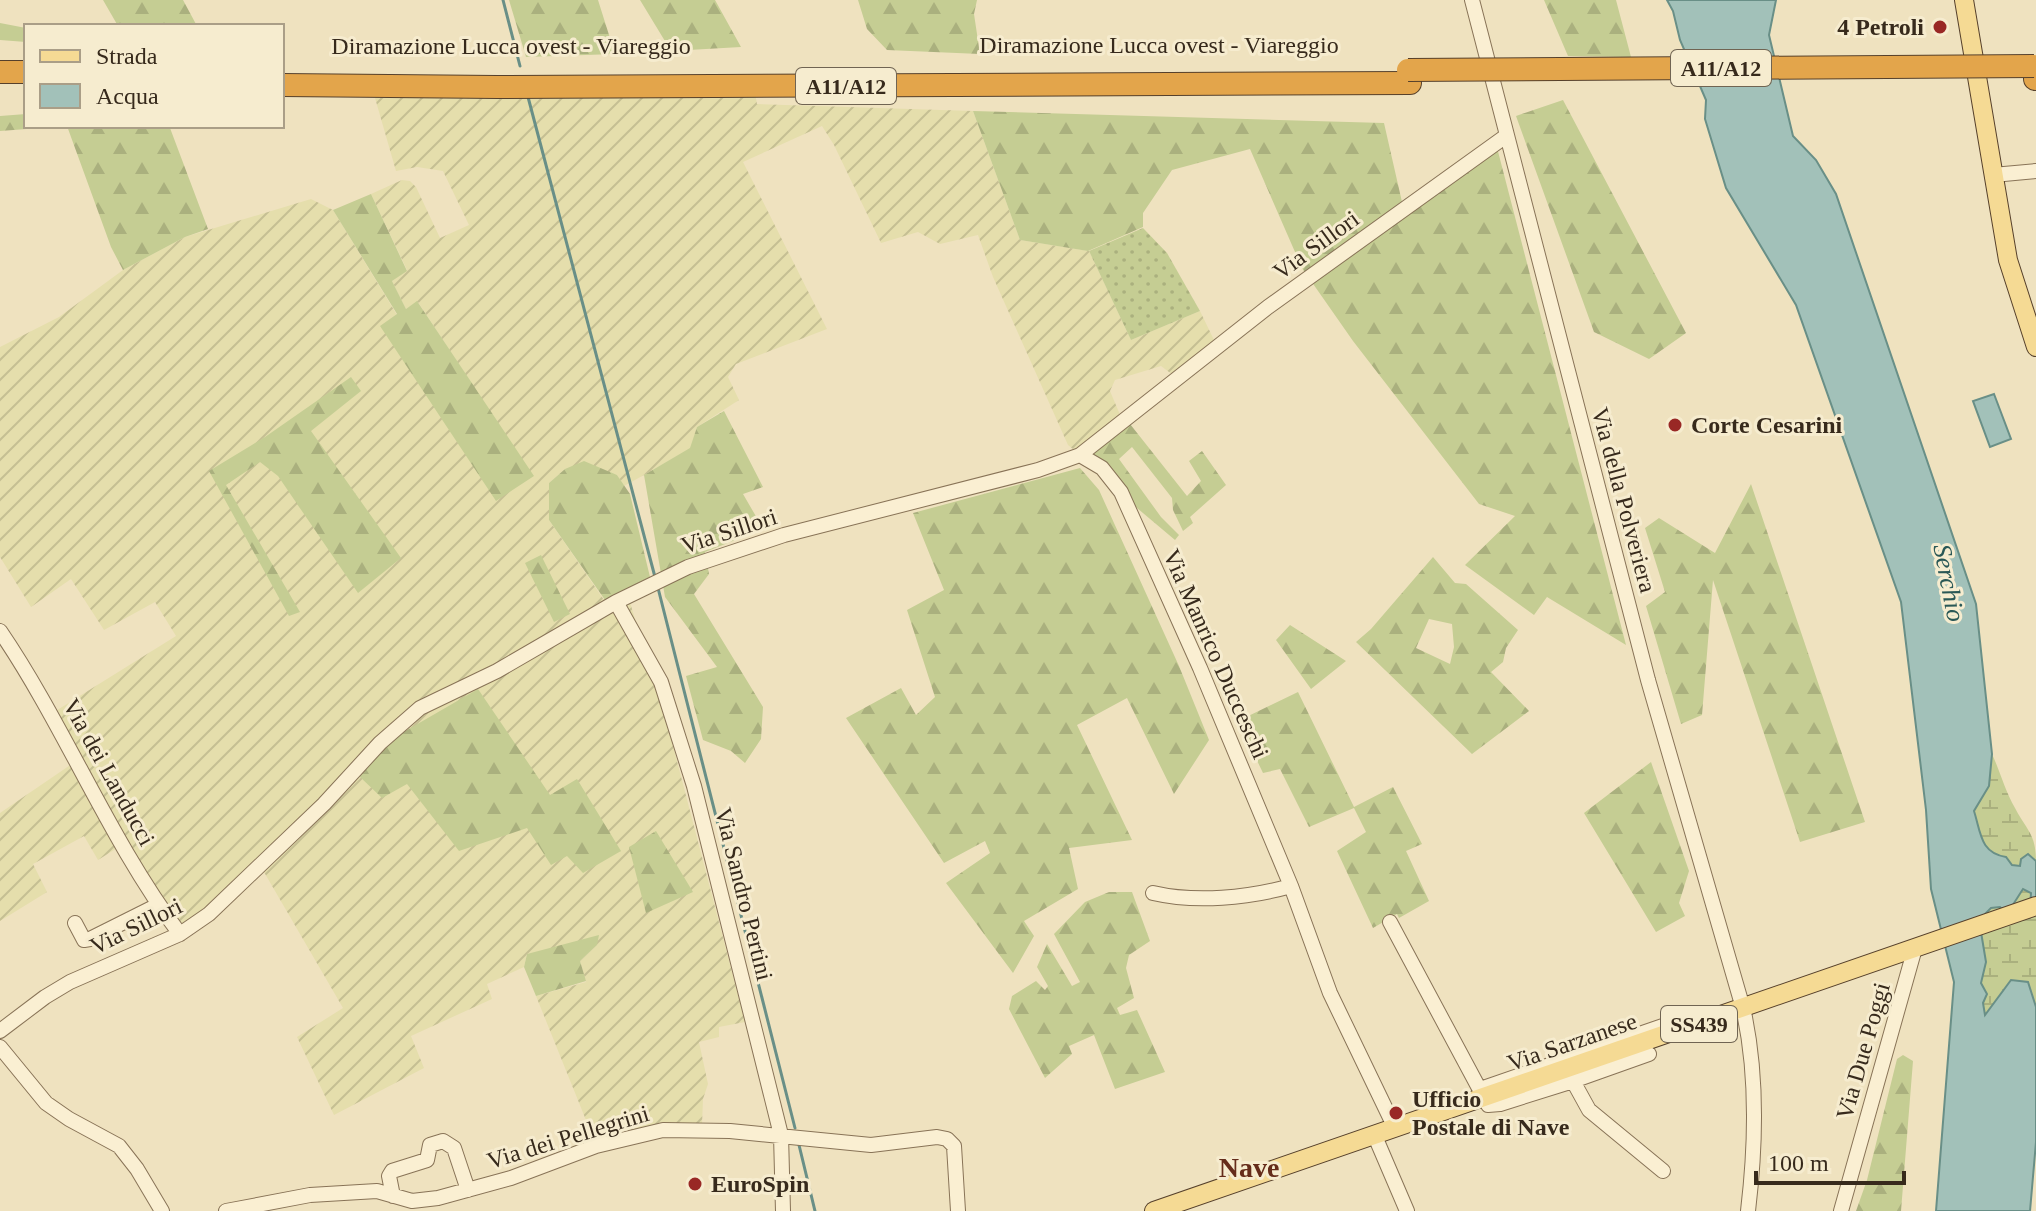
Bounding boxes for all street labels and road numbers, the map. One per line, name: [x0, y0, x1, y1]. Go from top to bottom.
street label: Diramazione Lucca ovest - Viareggio: [979, 32, 1339, 58]
street label: Diramazione Lucca ovest - Viareggio: [331, 33, 691, 59]
road number: A11/A12: [1671, 50, 1771, 86]
road number: A11/A12: [796, 68, 896, 104]
street label: Via Sillori: [1268, 205, 1364, 285]
street label: Via della Polveriera: [1587, 405, 1661, 596]
street label: Via Sillori: [678, 503, 781, 559]
street label: Via Manrico Ducceschi: [1158, 545, 1274, 763]
street label: Via dei Landucci: [58, 694, 160, 850]
street label: Via Sandro Pertini: [710, 805, 778, 983]
street label: Via Sillori: [86, 892, 187, 959]
street label: Via Due Poggi: [1831, 979, 1895, 1122]
road number: SS439: [1661, 1006, 1737, 1042]
street label: Via Sarzanese: [1504, 1008, 1640, 1076]
street label: Via dei Pellegrini: [484, 1100, 652, 1174]

